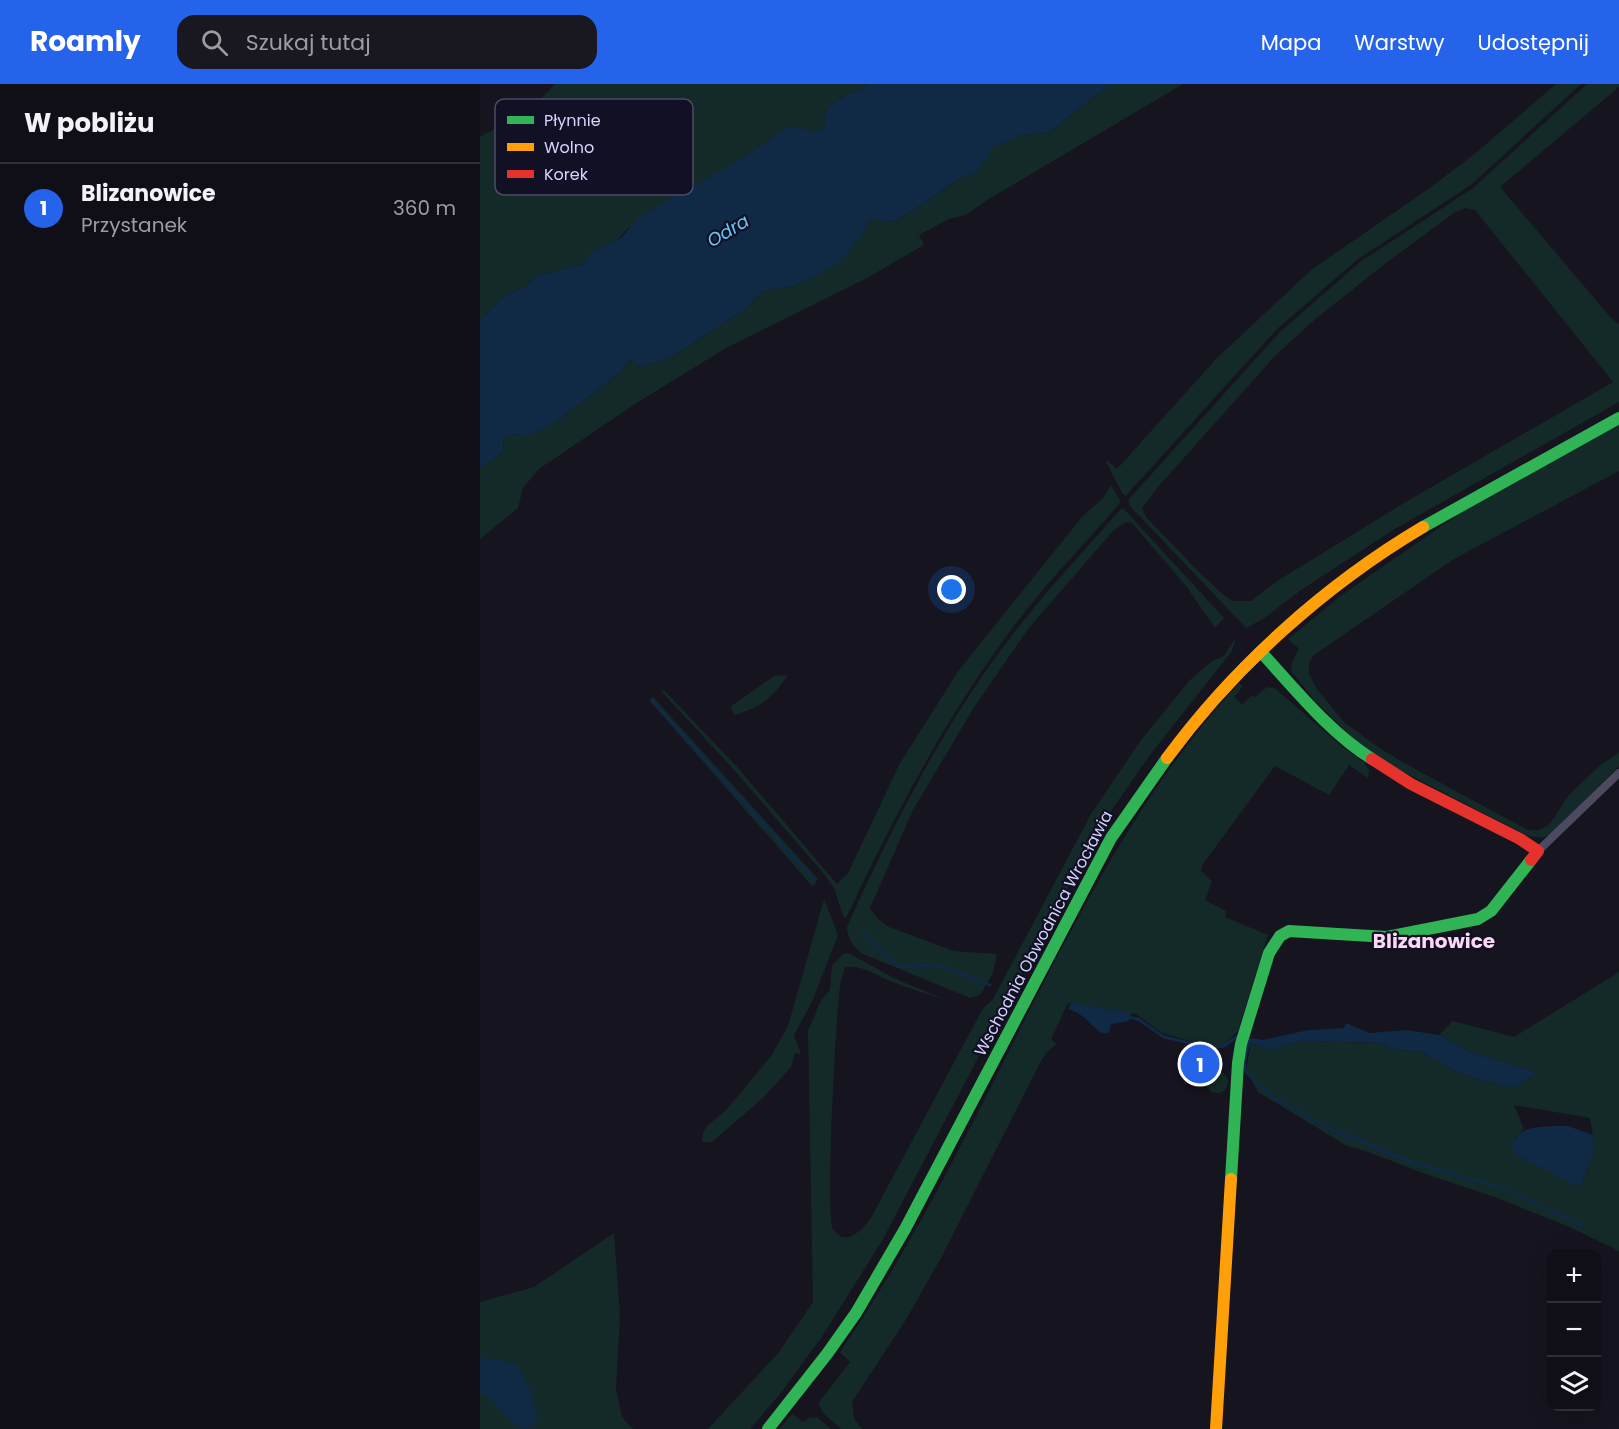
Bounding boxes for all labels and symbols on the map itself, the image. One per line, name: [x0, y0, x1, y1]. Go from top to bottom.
legend: [495, 99, 693, 195]
text: Płynnie: [544, 109, 601, 132]
text: Wolno: [544, 136, 594, 159]
text: Korek: [544, 163, 589, 186]
water label: Odra: [702, 208, 754, 253]
your location: [937, 575, 966, 604]
street label: Wschodnia Obwodnica Wrocławia: [969, 806, 1118, 1060]
district label: Blizanowice: [1373, 927, 1495, 955]
pin: 1: [1180, 1042, 1220, 1086]

